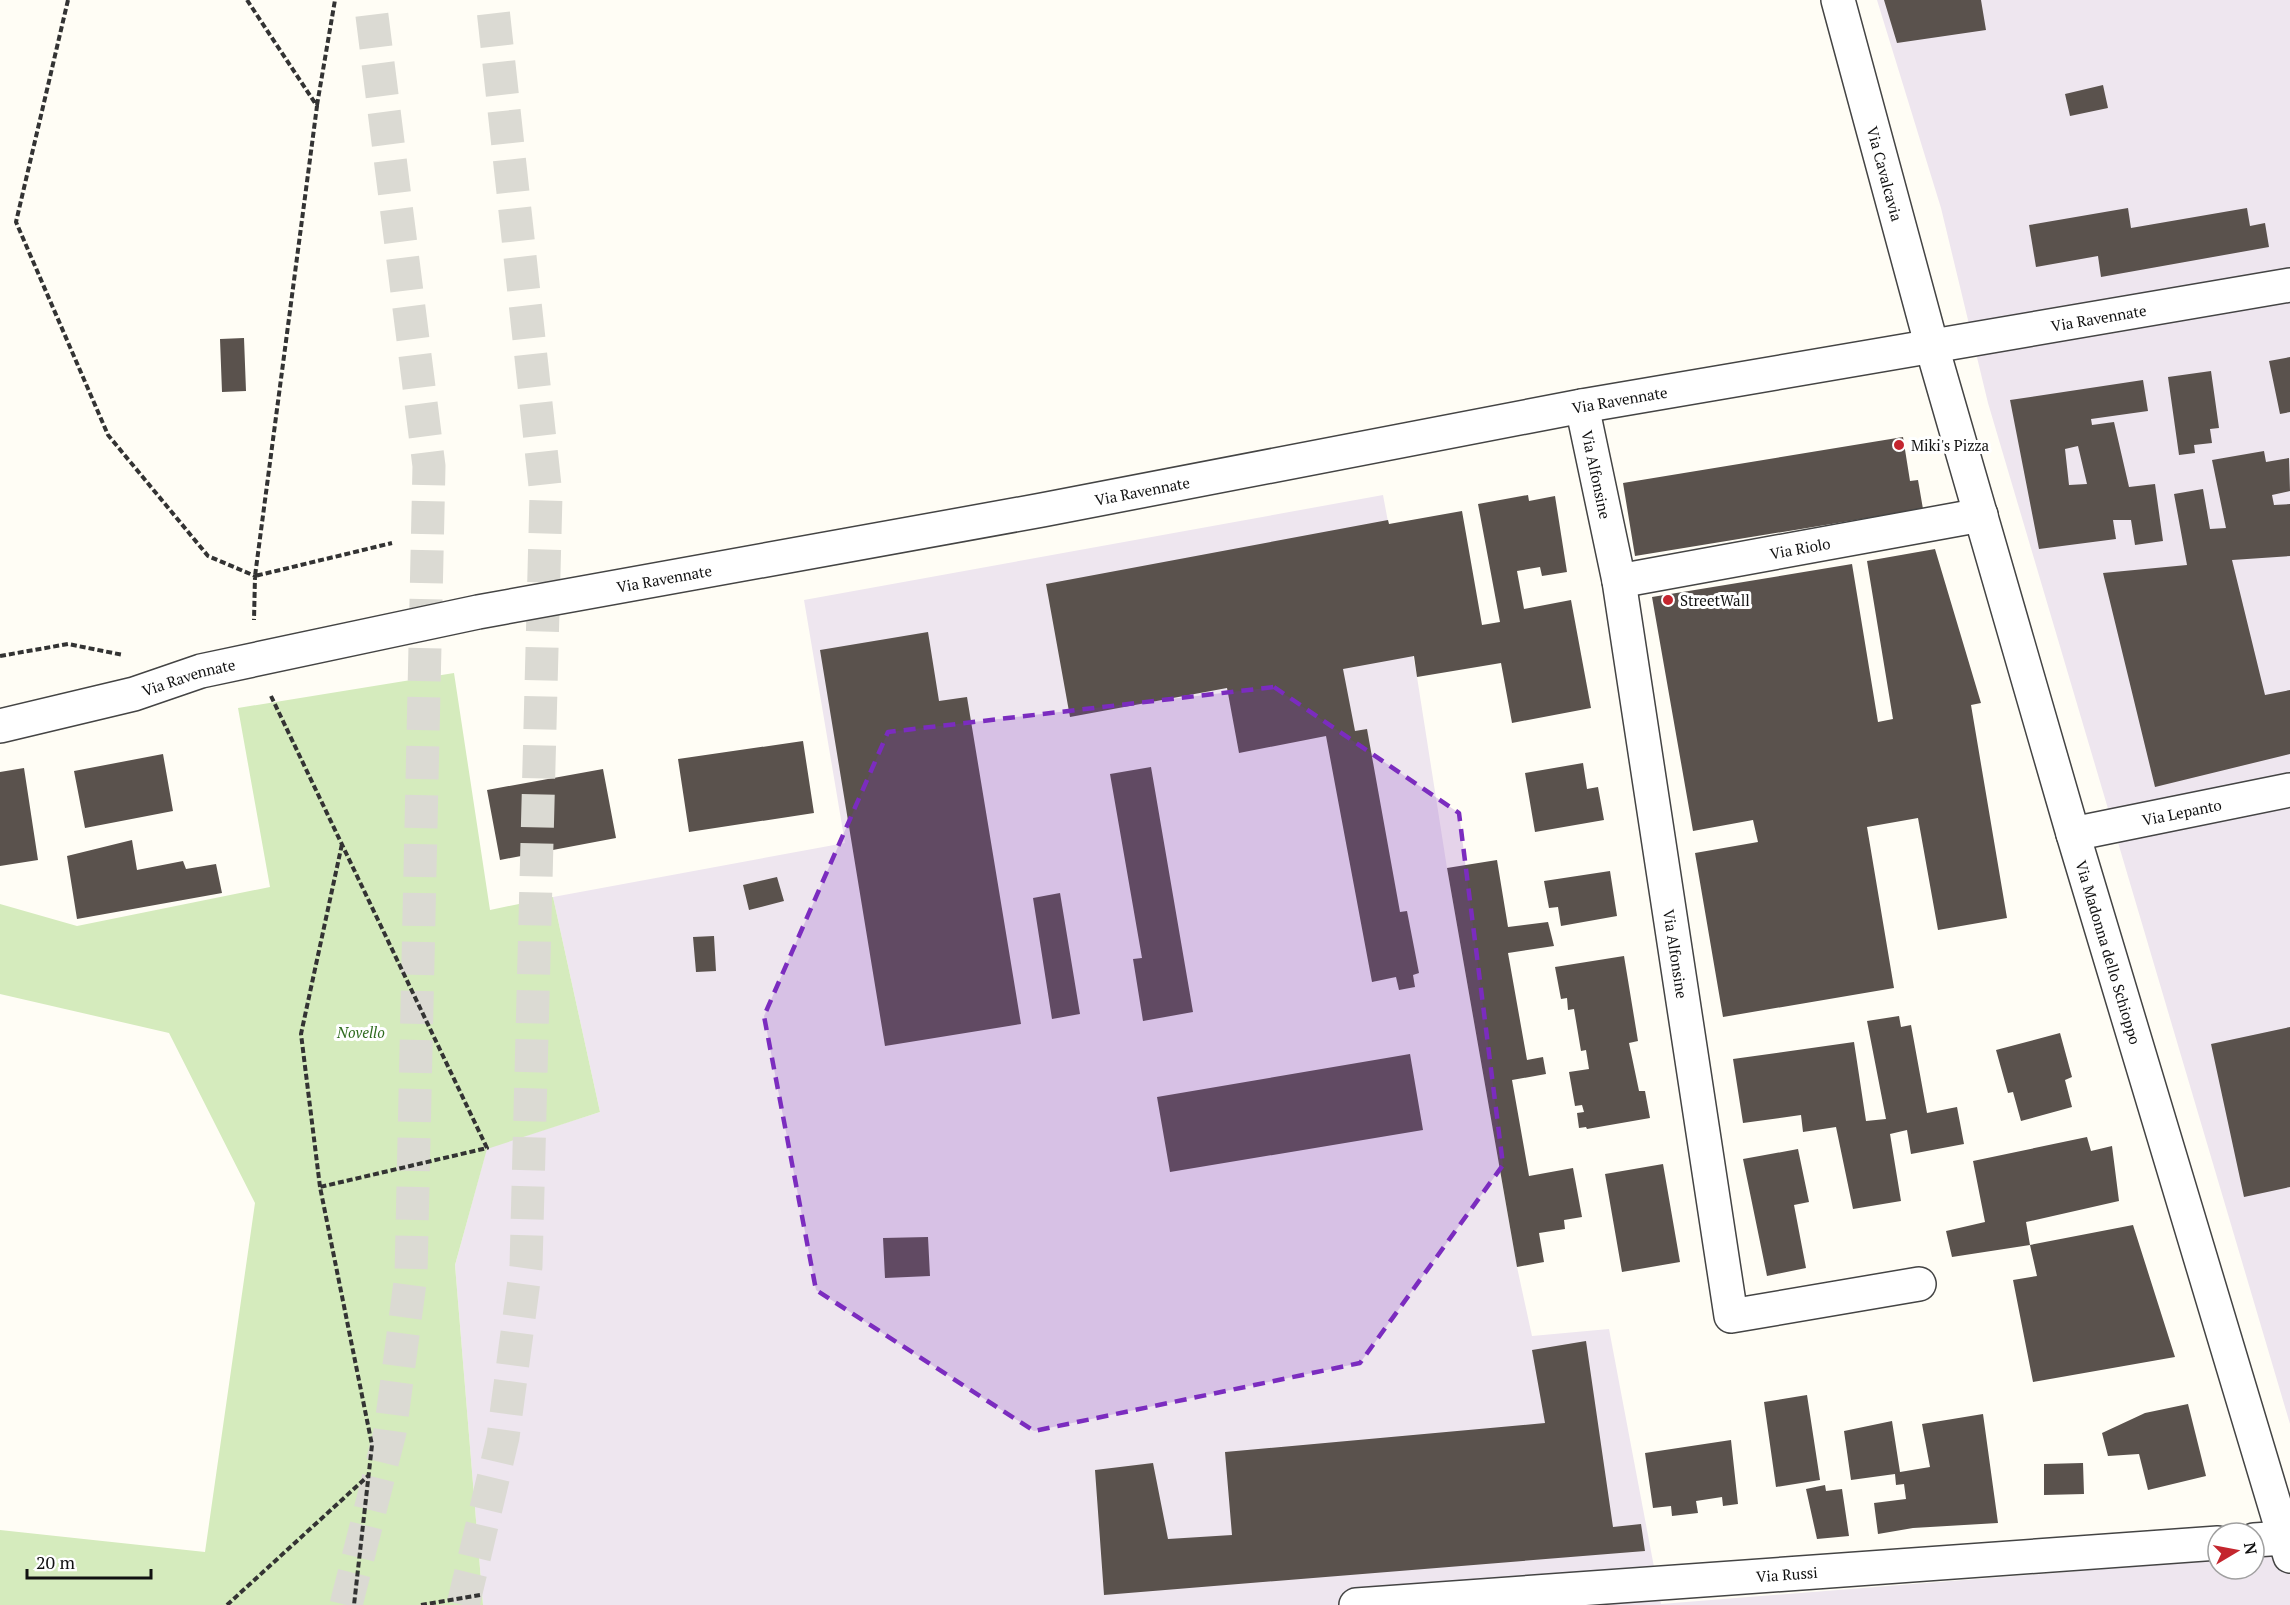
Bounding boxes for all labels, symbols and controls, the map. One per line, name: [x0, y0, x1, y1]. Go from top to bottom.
street label: Via Cavalcavia: [1863, 124, 1908, 224]
street label: Via Ravennate: [2049, 300, 2148, 336]
street label: Via Ravennate: [1570, 382, 1669, 418]
street label: Via Alfonsine: [1577, 428, 1616, 521]
place label: Miki's Pizza: [1911, 435, 1990, 455]
marker: Miki's Pizza: [1892, 438, 1906, 452]
street label: Via Ravennate: [1093, 472, 1192, 510]
street label: Via Riolo: [1768, 533, 1832, 563]
street label: Via Ravennate: [615, 560, 713, 597]
place label: StreetWall: [1680, 590, 1750, 610]
marker: StreetWall: [1661, 593, 1675, 607]
street label: Via Ravennate: [139, 654, 237, 701]
street label: Via Lepanto: [2140, 794, 2223, 830]
street label: Via Madonna dello Schioppo: [2071, 858, 2146, 1047]
street label: Via Alfonsine: [1659, 908, 1692, 1000]
park label: Novello: [336, 1022, 385, 1042]
north arrow: [2206, 1521, 2266, 1581]
text: N: [2239, 1541, 2263, 1556]
scale bar: [27, 1542, 152, 1580]
text: 20 m: [36, 1550, 76, 1574]
street label: Via Russi: [1755, 1562, 1818, 1586]

